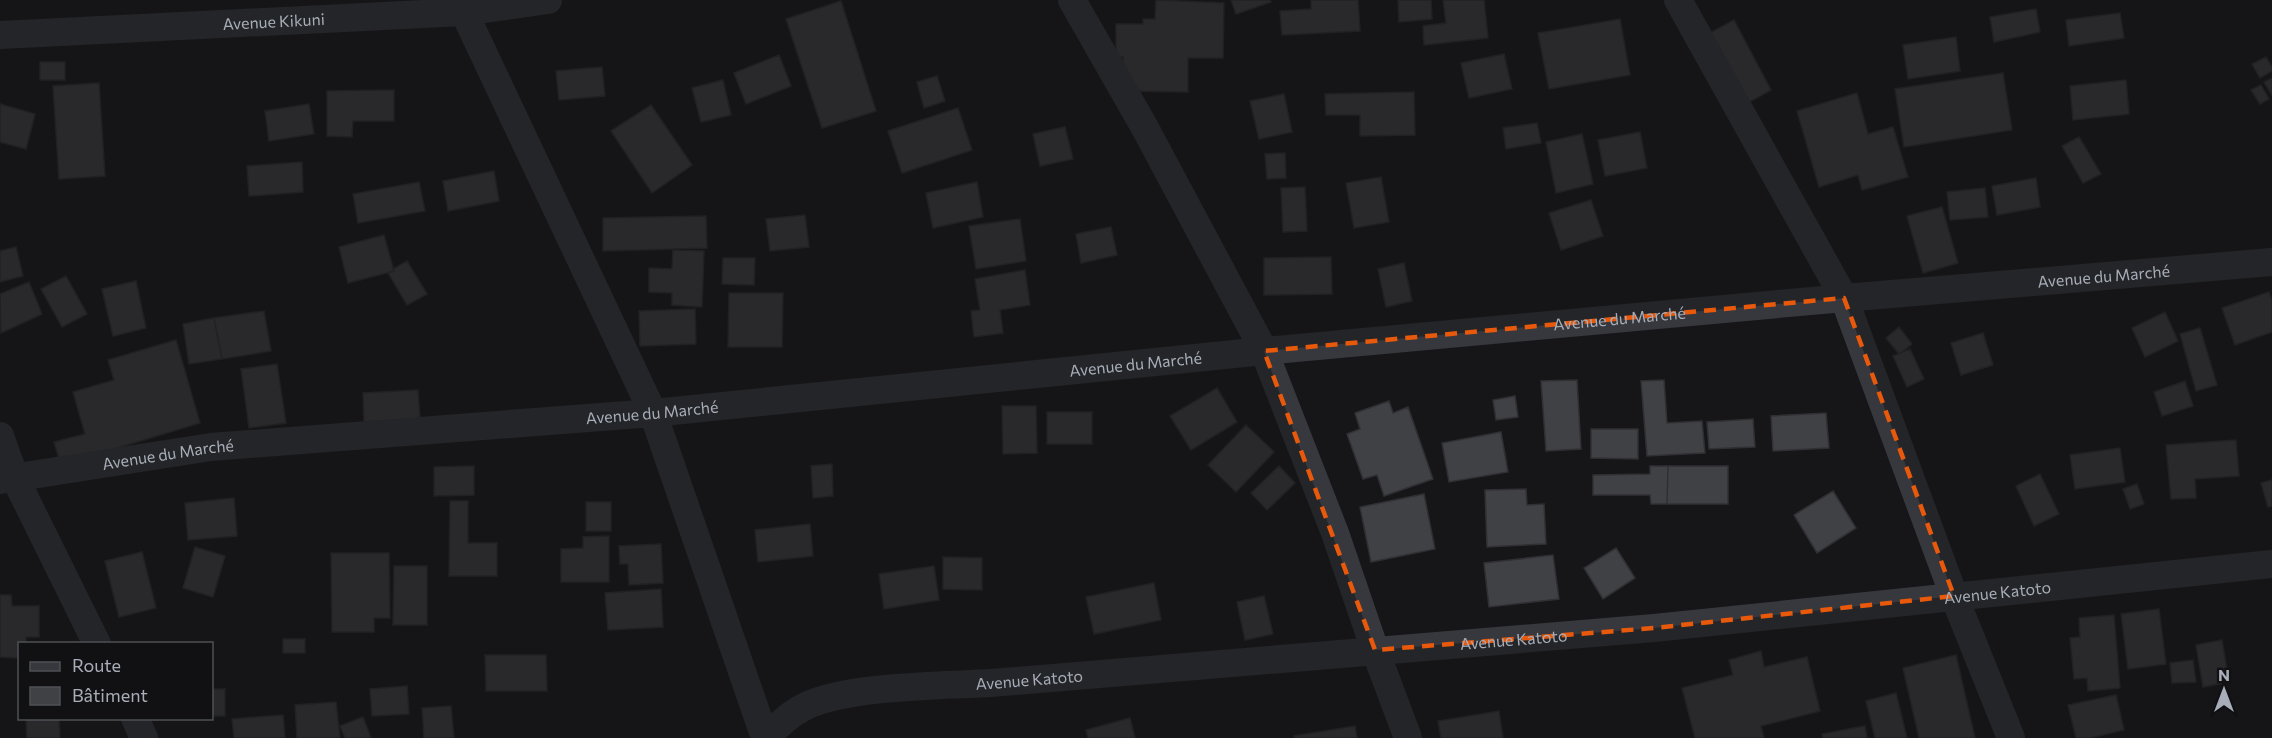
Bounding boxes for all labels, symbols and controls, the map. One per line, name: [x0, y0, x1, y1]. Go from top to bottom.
street label: Avenue Kikuni: [222, 9, 325, 33]
street label: Avenue du Marché: [2037, 261, 2171, 291]
street label: Avenue du Marché: [1552, 303, 1687, 334]
street label: Avenue du Marché: [1069, 347, 1203, 380]
street label: Avenue du Marché: [585, 396, 719, 427]
street label: Avenue du Marché: [101, 435, 235, 473]
street label: Avenue Katoto: [1943, 577, 2052, 607]
street label: Avenue Katoto: [1459, 625, 1568, 653]
legend: [18, 642, 213, 720]
text: Route: [72, 654, 121, 676]
north arrow: [2194, 660, 2254, 720]
street label: Avenue Katoto: [975, 665, 1084, 693]
text: N: [2218, 665, 2230, 684]
text: Bâtiment: [72, 684, 148, 706]

